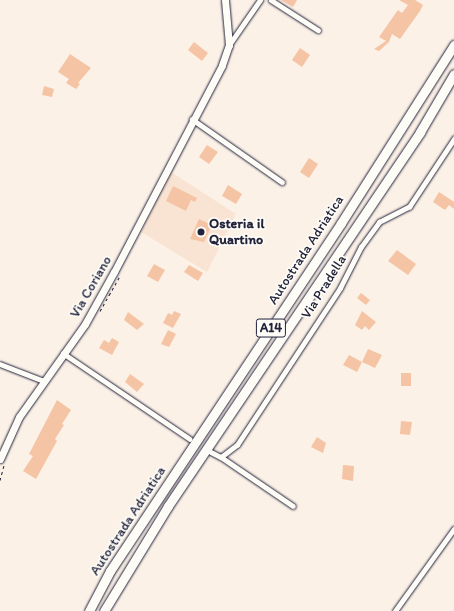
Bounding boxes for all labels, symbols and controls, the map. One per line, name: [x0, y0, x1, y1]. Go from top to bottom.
street label: Autostrada Adriatica: [265, 192, 347, 308]
place label: Osteria il Quartino: [209, 216, 264, 248]
marker: Osteria il Quartino: [196, 227, 206, 237]
street label: Via Pradella: [298, 252, 350, 322]
street label: Via Coriano: [66, 253, 116, 321]
road number: A14: [255, 317, 287, 339]
street label: Autostrada Adriatica: [87, 463, 169, 579]

